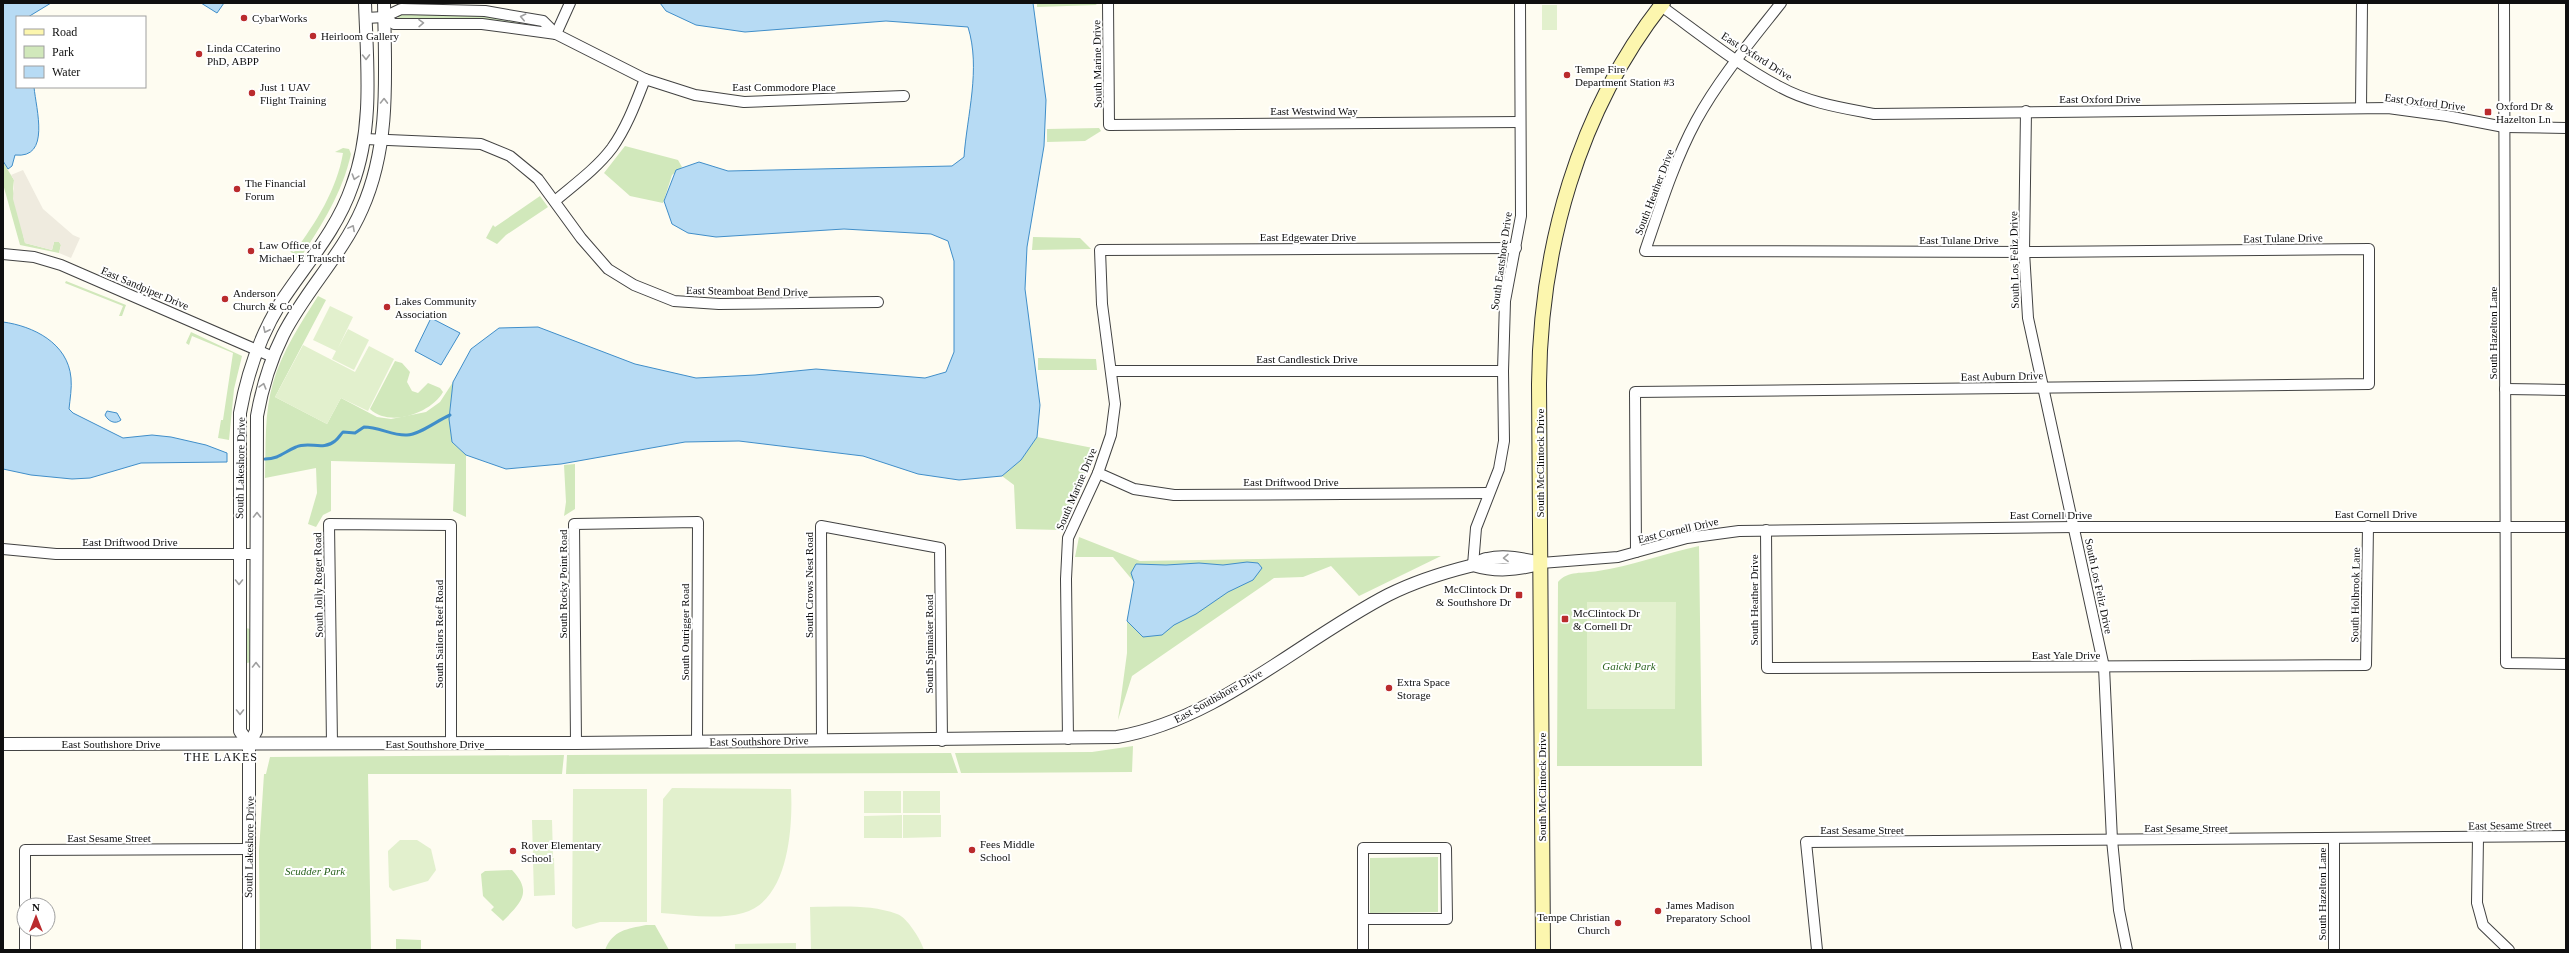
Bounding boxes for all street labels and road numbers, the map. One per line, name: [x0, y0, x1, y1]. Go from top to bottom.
street label: South Marine Drive: [1090, 20, 1104, 108]
street label: East Oxford Drive: [1719, 29, 1795, 83]
street label: East Commodore Place: [732, 81, 836, 93]
street label: East Oxford Drive: [2384, 91, 2466, 113]
street label: East Oxford Drive: [2059, 93, 2141, 105]
street label: East Westwind Way: [1270, 105, 1358, 117]
street label: South Heather Drive: [1632, 147, 1676, 237]
street label: South Eastshore Drive: [1488, 211, 1514, 311]
street label: South Los Feliz Drive: [2007, 211, 2021, 309]
street label: East Edgewater Drive: [1260, 231, 1356, 243]
street label: East Tulane Drive: [2243, 231, 2323, 245]
street label: East Tulane Drive: [1919, 234, 1999, 246]
street label: East Sandpiper Drive: [99, 264, 191, 312]
street label: East Steamboat Bend Drive: [686, 284, 808, 298]
street label: South Hazelton Lane: [2487, 286, 2499, 379]
street label: East Candlestick Drive: [1256, 353, 1358, 365]
street label: East Auburn Drive: [1961, 369, 2043, 383]
street label: South McClintock Drive: [1534, 409, 1546, 517]
street label: South Lakeshore Drive: [233, 417, 247, 519]
street label: South Marine Drive: [1053, 446, 1099, 532]
street label: East Driftwood Drive: [1243, 476, 1339, 488]
street label: East Cornell Drive: [2335, 508, 2417, 520]
street label: East Cornell Drive: [2010, 509, 2092, 521]
street label: East Cornell Drive: [1636, 515, 1720, 545]
street label: South Rocky Point Road: [557, 529, 569, 639]
street label: South Crows Nest Road: [803, 531, 815, 638]
street label: South Jolly Roger Road: [311, 532, 325, 638]
street label: East Driftwood Drive: [82, 536, 178, 548]
street label: South Los Feliz Drive: [2083, 537, 2115, 635]
street label: South Holbrook Lane: [2348, 547, 2362, 643]
street label: South Heather Drive: [1748, 554, 1760, 646]
street label: South Sailors Reef Road: [433, 579, 445, 688]
street label: South Outrigger Road: [679, 583, 691, 681]
street label: South Spinnaker Road: [923, 594, 935, 694]
street label: East Yale Drive: [2032, 649, 2100, 661]
street label: East Southshore Drive: [1172, 667, 1264, 725]
street label: South McClintock Drive: [1536, 733, 1548, 841]
street label: East Southshore Drive: [709, 734, 809, 748]
street label: East Southshore Drive: [62, 738, 161, 750]
street label: East Southshore Drive: [386, 738, 485, 750]
street label: South Lakeshore Drive: [242, 796, 256, 898]
street label: East Sesame Street: [2468, 818, 2552, 832]
street label: East Sesame Street: [2144, 822, 2228, 834]
street label: East Sesame Street: [1820, 824, 1904, 836]
street label: East Sesame Street: [67, 832, 151, 844]
street label: South Hazelton Lane: [2316, 847, 2328, 940]

